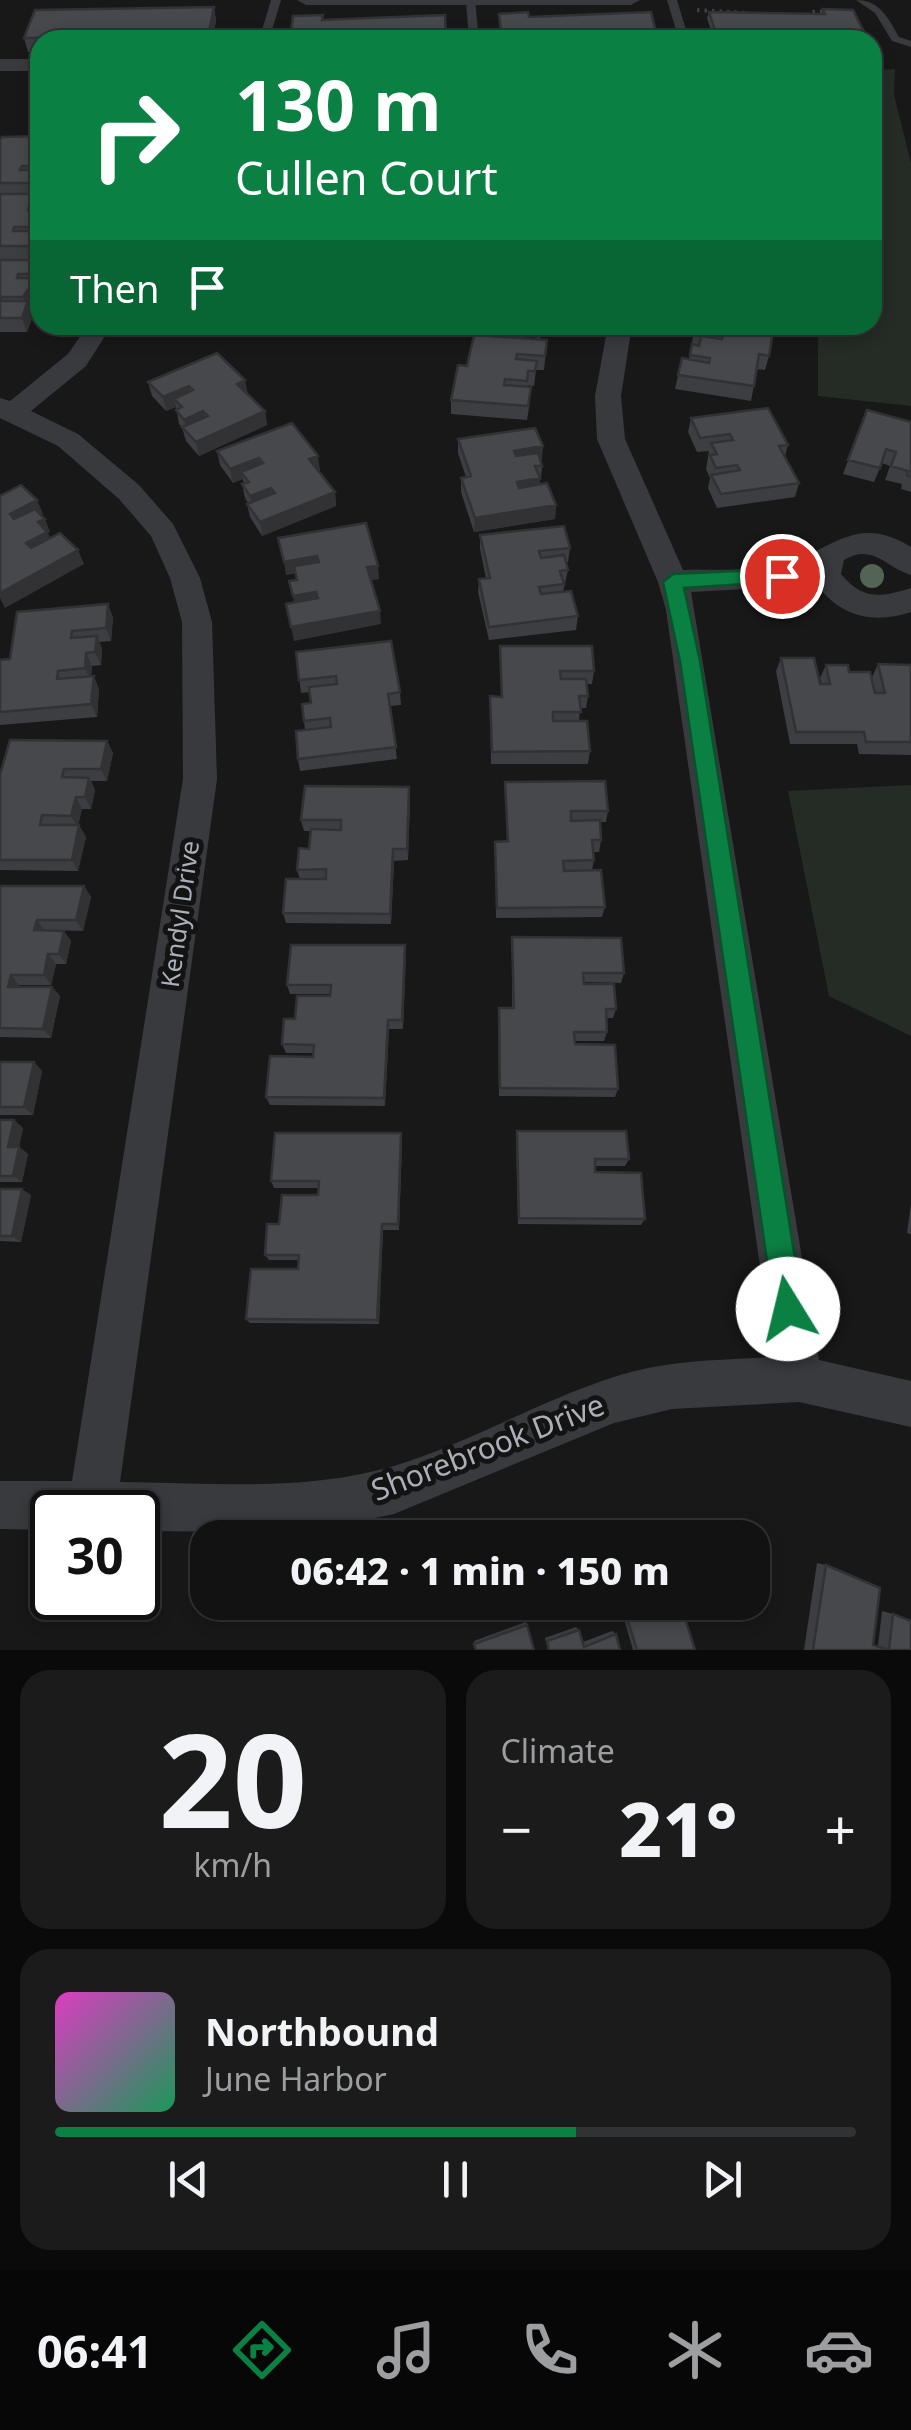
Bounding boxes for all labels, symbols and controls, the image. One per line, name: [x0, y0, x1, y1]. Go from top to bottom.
text: 130 m: [235, 56, 442, 152]
icon: right: [70, 70, 200, 200]
text: Cullen Court: [235, 147, 498, 208]
icon: arrive: [180, 260, 235, 315]
text: Then: [70, 262, 160, 314]
pin: [740, 534, 825, 619]
icon: arrive: [755, 549, 810, 604]
street label: Kendyl Drive: [152, 838, 206, 989]
position arrow: [736, 1257, 840, 1361]
street label: Shorebrook Drive: [365, 1383, 610, 1510]
speed limit sign: 30: [30, 1490, 160, 1620]
text: 06:42 · 1 min · 150 m: [290, 1544, 670, 1596]
text: 20: [158, 1689, 307, 1866]
text: Climate: [501, 1729, 615, 1772]
text: 21°: [619, 1777, 737, 1879]
text: −: [501, 1791, 532, 1866]
text: +: [825, 1791, 856, 1866]
text: km/h: [193, 1843, 272, 1886]
text: Northbound: [205, 2005, 439, 2057]
text: June Harbor: [205, 2057, 387, 2100]
icon: previous: [161, 2152, 216, 2207]
icon: pause: [428, 2152, 483, 2207]
icon: next: [695, 2152, 750, 2207]
icon: directions: [227, 2315, 297, 2385]
icon: music: [371, 2315, 441, 2385]
icon: phone: [515, 2315, 585, 2385]
icon: climate: [660, 2315, 730, 2385]
icon: car: [804, 2315, 874, 2385]
text: 06:41: [37, 2320, 153, 2381]

